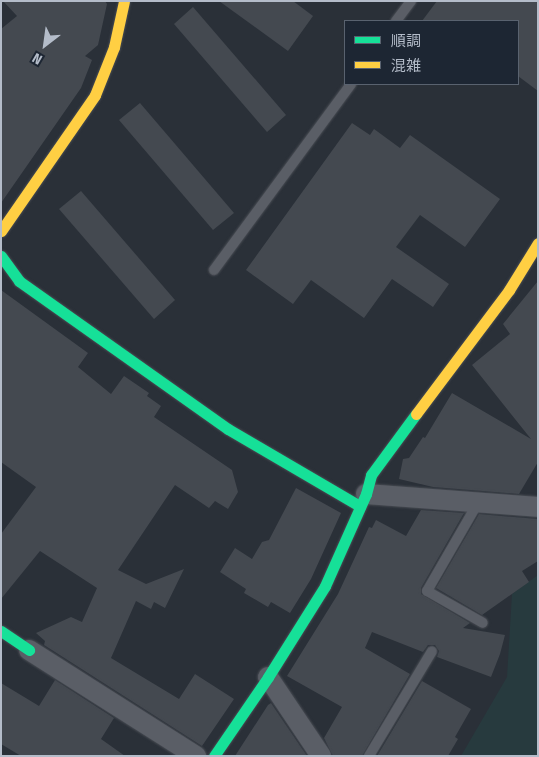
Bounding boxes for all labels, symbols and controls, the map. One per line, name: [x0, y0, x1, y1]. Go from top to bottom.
north arrow: [20, 20, 70, 70]
legend: [344, 20, 519, 85]
text: 順調: [391, 32, 421, 50]
text: N: [29, 49, 45, 68]
text: 混雑: [391, 57, 421, 75]

